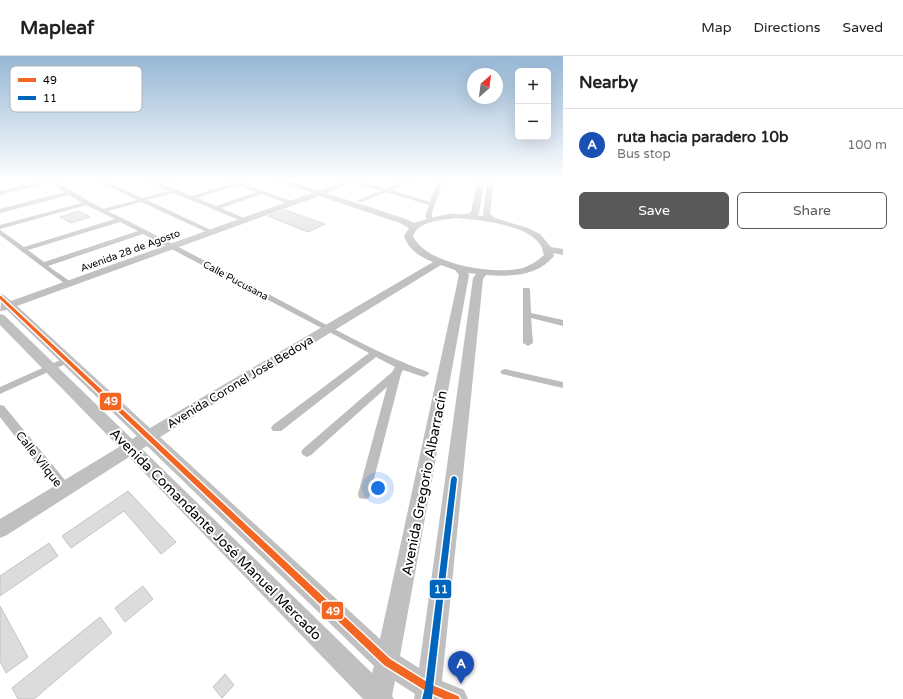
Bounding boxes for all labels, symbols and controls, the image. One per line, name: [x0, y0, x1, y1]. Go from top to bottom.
text: Mapleaf: [20, 17, 94, 39]
text: Map: [701, 19, 732, 36]
text: Directions: [754, 19, 821, 36]
text: Saved: [843, 19, 883, 36]
legend: [10, 66, 142, 112]
north arrow: [467, 68, 503, 104]
map controls: [515, 68, 551, 140]
button: +: [515, 68, 551, 104]
text: Nearby: [579, 72, 638, 93]
text: 49: [43, 74, 57, 87]
text: 11: [43, 92, 57, 105]
button: −: [515, 104, 551, 140]
text: ruta hacia paradero 10b: [617, 128, 788, 146]
text: A: [587, 137, 597, 153]
text: 100 m: [847, 137, 887, 153]
text: Bus stop: [617, 146, 671, 162]
button: Save: [579, 192, 729, 229]
button: Share: [737, 192, 887, 229]
street label: Avenida 28 de Agosto: [79, 227, 182, 275]
street label: Calle Pucusana: [201, 259, 270, 303]
street label: Avenida Coronel José Bedoya: [164, 333, 316, 431]
street label: Avenida Gregorio Albarracín: [398, 389, 451, 577]
line badge: 49: [99, 392, 122, 411]
text: 49: [104, 395, 118, 408]
street label: Avenida Comandante José Manuel Mercado: [106, 425, 325, 644]
street label: Calle Vilque: [13, 428, 65, 490]
your location: [368, 478, 388, 498]
line badge: 11: [429, 579, 452, 599]
text: 11: [434, 583, 448, 596]
line badge: 49: [321, 601, 344, 620]
text: 49: [326, 605, 340, 618]
pin: A: [448, 651, 474, 684]

